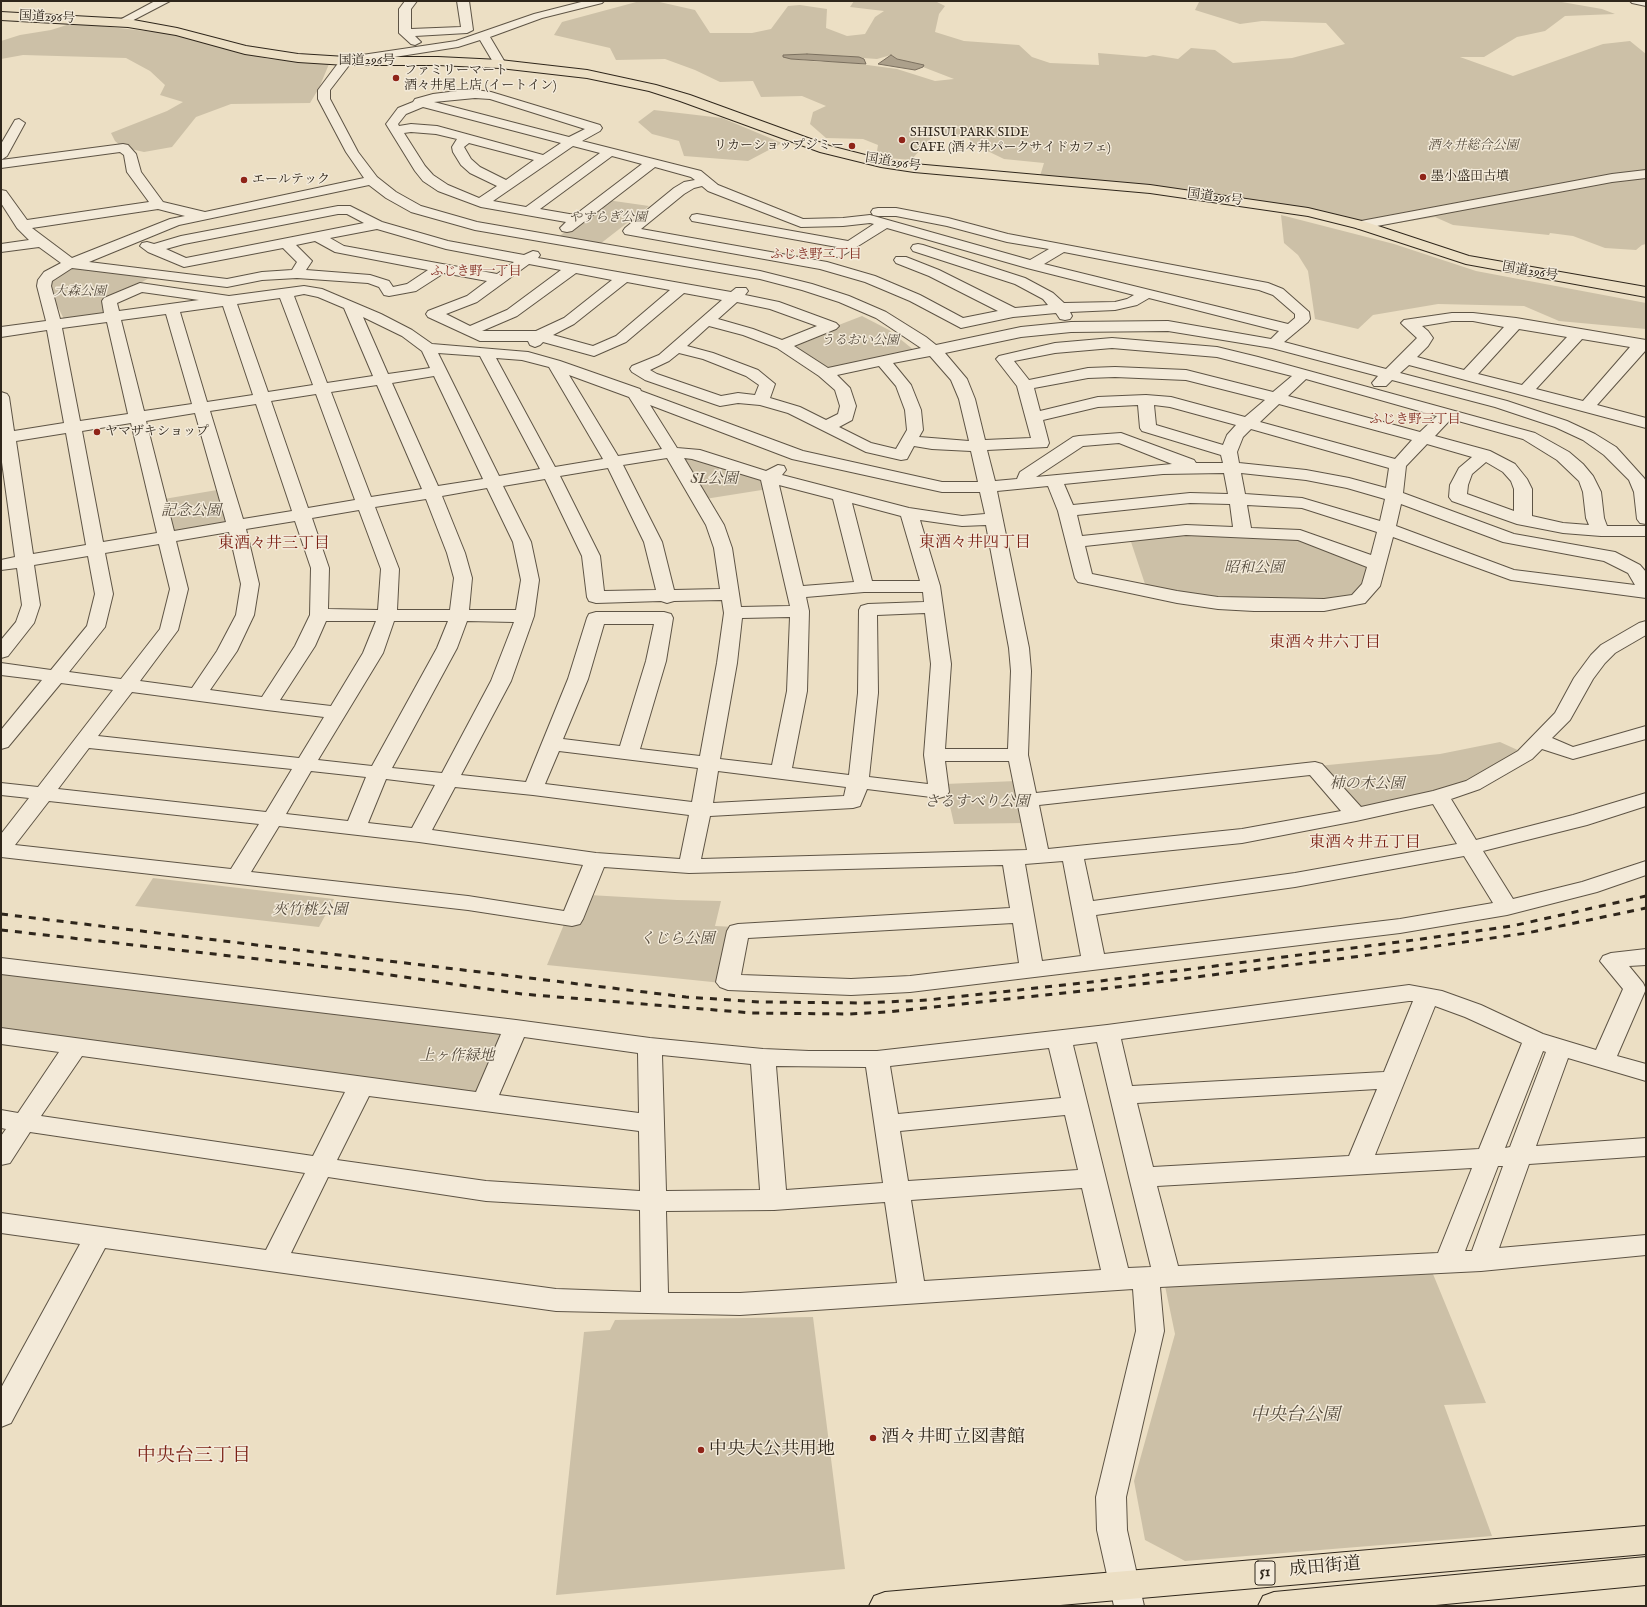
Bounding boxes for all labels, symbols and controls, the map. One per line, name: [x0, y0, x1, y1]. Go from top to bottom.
street label: 国道296号: [19, 9, 75, 27]
street label: 国道296号: [339, 53, 395, 69]
place label: ファミリーマート 酒々井尾上店 (イートイン): [404, 63, 556, 94]
marker: ファミリーマート 酒々井尾上店 (イートイン): [391, 73, 401, 83]
place label: SHISUI PARK SIDE CAFE (酒々井パークサイドカフェ): [910, 125, 1111, 156]
marker: SHISUI PARK SIDE CAFE (酒々井パークサイドカフェ): [897, 135, 907, 145]
place label: リカーショップジミー: [714, 138, 844, 154]
park label: 酒々井総合公園: [1428, 138, 1518, 154]
marker: リカーショップジミー: [847, 141, 857, 151]
street label: 国道296号: [864, 151, 922, 175]
place label: 墨小盛田古墳: [1431, 169, 1509, 185]
place label: エールテック: [252, 172, 330, 188]
marker: 墨小盛田古墳: [1418, 172, 1428, 182]
marker: エールテック: [239, 175, 249, 185]
street label: 国道296号: [1186, 186, 1244, 210]
park label: やすらぎ公園: [569, 210, 647, 226]
district label: ふじき野二丁目: [771, 247, 861, 263]
street label: 国道296号: [1501, 259, 1559, 285]
district label: ふじき野一丁目: [431, 264, 521, 280]
park label: 大森公園: [54, 284, 106, 300]
park label: うるおい公園: [821, 333, 899, 349]
district label: ふじき野三丁目: [1370, 412, 1460, 428]
place label: ヤマザキショップ: [105, 424, 209, 440]
marker: ヤマザキショップ: [92, 427, 102, 437]
park label: SL公園: [690, 471, 738, 489]
park label: 記念公園: [161, 503, 221, 521]
district label: 東酒々井四丁目: [919, 534, 1031, 554]
district label: 東酒々井三丁目: [218, 535, 330, 555]
park label: 昭和公園: [1224, 560, 1284, 578]
district label: 東酒々井六丁目: [1269, 634, 1381, 654]
park label: 柿の木公園: [1330, 776, 1404, 794]
park label: さるすべり公園: [925, 794, 1029, 812]
district label: 東酒々井五丁目: [1309, 834, 1421, 854]
park label: 夾竹桃公園: [273, 902, 347, 920]
park label: くじら公園: [640, 931, 714, 949]
park label: 上ヶ作緑地: [420, 1048, 494, 1066]
park label: 中央台公園: [1250, 1405, 1340, 1427]
place label: 酒々井町立図書館: [881, 1427, 1025, 1449]
marker: 酒々井町立図書館: [868, 1433, 878, 1443]
place label: 中央大公共用地: [709, 1439, 835, 1461]
marker: 中央大公共用地: [696, 1445, 706, 1455]
district label: 中央台三丁目: [137, 1446, 251, 1468]
street label: 成田街道: [1288, 1554, 1362, 1582]
road number: 51: [1255, 1561, 1275, 1585]

